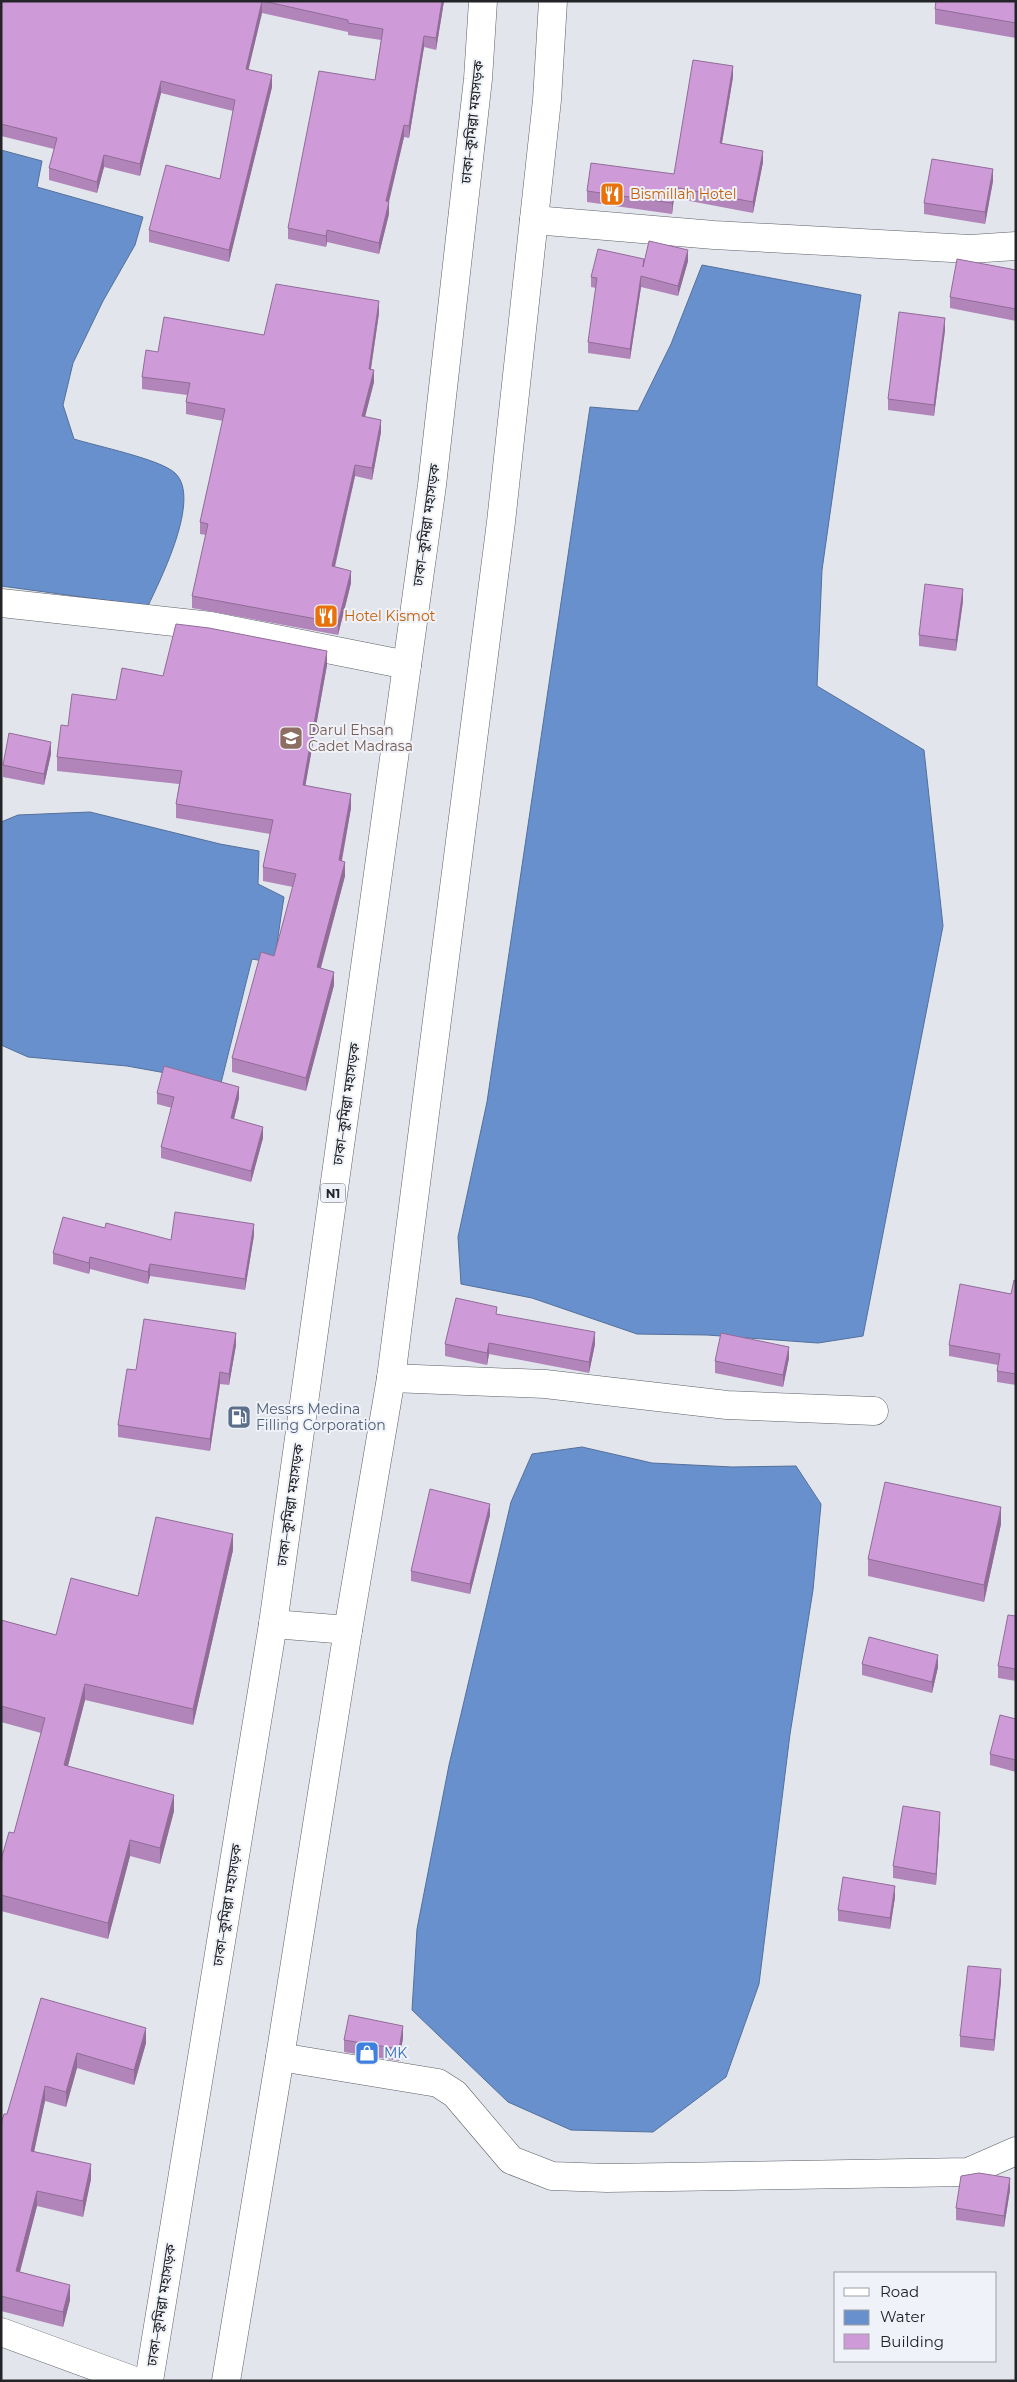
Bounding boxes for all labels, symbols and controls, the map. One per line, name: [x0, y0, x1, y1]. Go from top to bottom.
street label: ঢাকা–কুমিল্লা মহাসড়ক: [456, 59, 487, 185]
restaurant icon: Bismillah Hotel: [599, 181, 625, 207]
place label: Bismillah Hotel: [630, 185, 737, 203]
street label: ঢাকা–কুমিল্লা মহাসড়ক: [408, 462, 444, 588]
restaurant icon: Hotel Kismot: [313, 603, 339, 629]
place label: Hotel Kismot: [344, 607, 436, 625]
place label: Darul Ehsan Cadet Madrasa: [308, 721, 413, 755]
school or university icon: Darul Ehsan Cadet Madrasa: [278, 725, 304, 751]
street label: ঢাকা–কুমিল্লা মহাসড়ক: [328, 1041, 364, 1167]
road number: N1: [320, 1184, 346, 1202]
place label: Messrs Medina Filling Corporation: [256, 1400, 386, 1434]
fuel station icon: Messrs Medina Filling Corporation: [226, 1404, 252, 1430]
street label: ঢাকা–কুমিল্লা মহাসড়ক: [272, 1442, 308, 1568]
street label: ঢাকা–কুমিল্লা মহাসড়ক: [208, 1842, 246, 1968]
shop icon: MK: [354, 2040, 380, 2066]
place label: MK: [384, 2044, 407, 2062]
street label: ঢাকা–কুমিল্লা মহাসড়ক: [142, 2242, 180, 2368]
legend: [834, 2272, 997, 2362]
text: Road: [880, 2282, 919, 2301]
text: Water: [880, 2307, 926, 2326]
text: Building: [880, 2332, 944, 2351]

